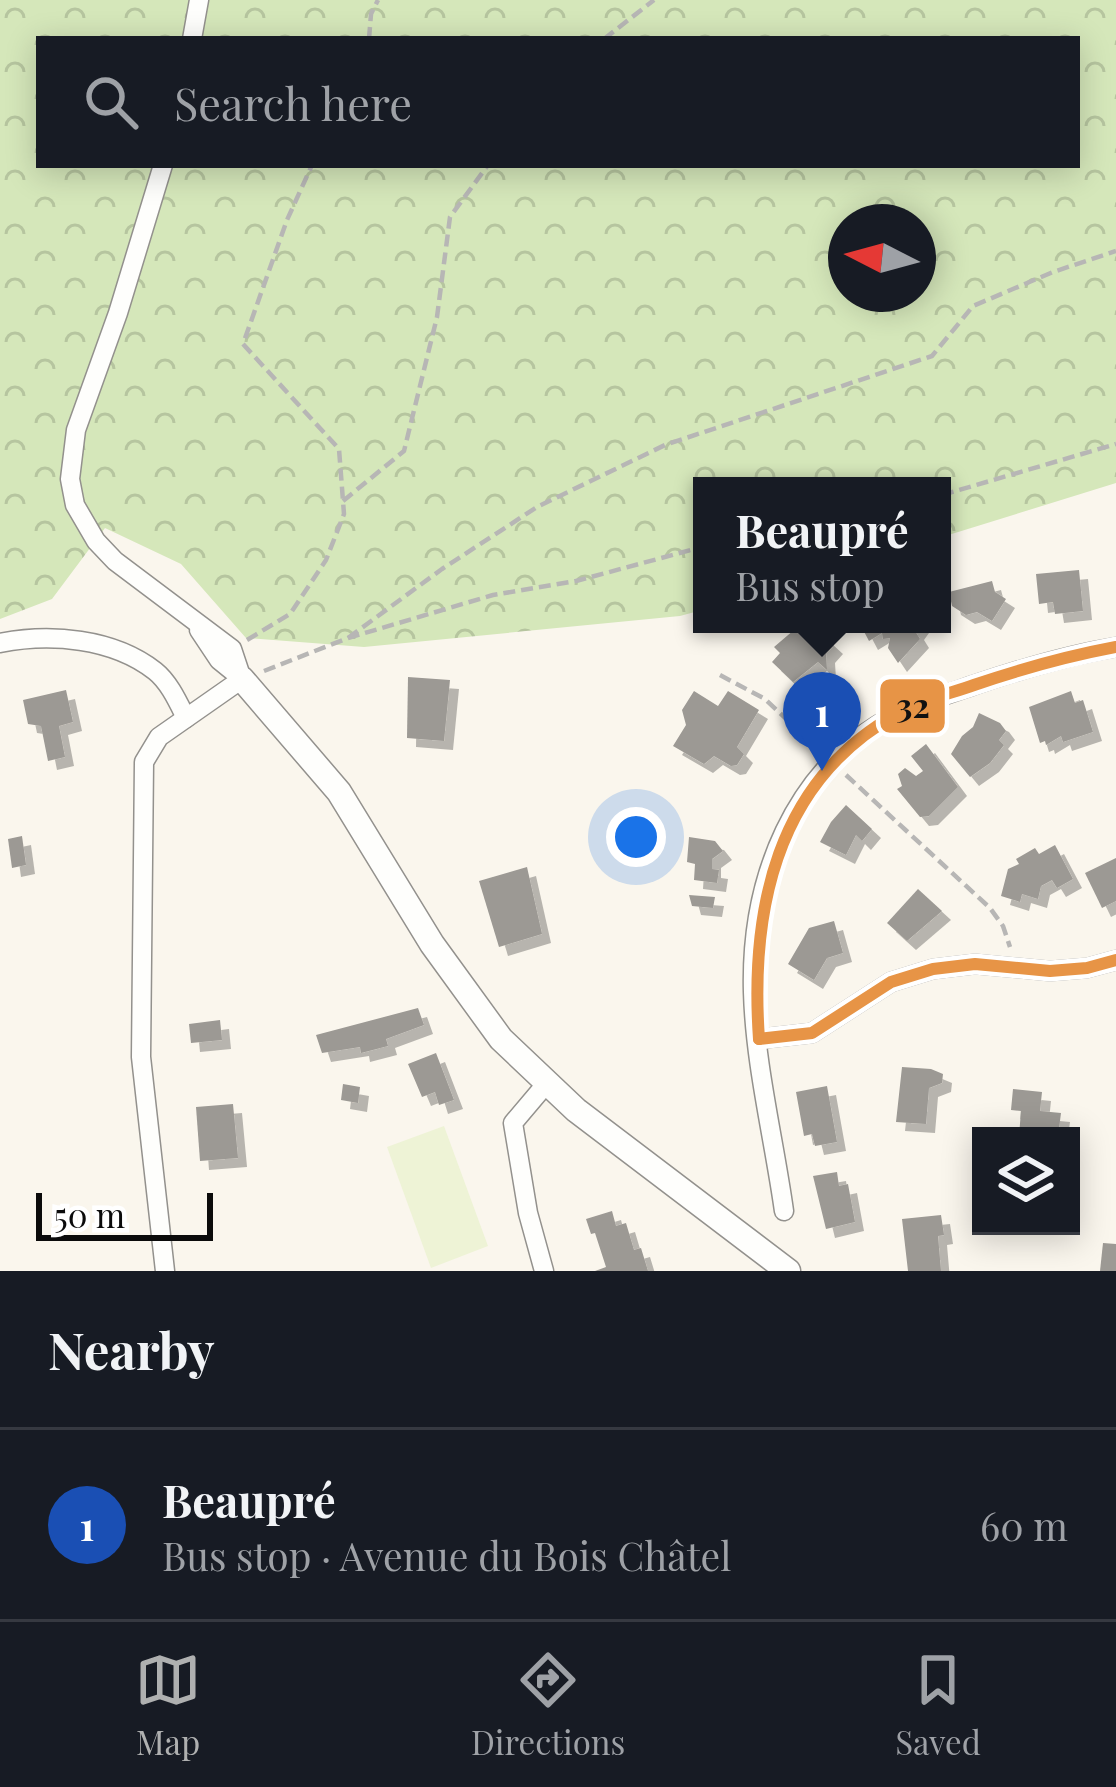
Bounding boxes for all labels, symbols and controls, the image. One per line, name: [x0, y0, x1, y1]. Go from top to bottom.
search box: [36, 36, 1080, 168]
icon: search: [78, 69, 144, 135]
text: Search here: [174, 72, 412, 132]
north arrow: [828, 204, 936, 312]
popup: [693, 477, 951, 633]
text: Beaupré: [735, 499, 909, 559]
text: Bus stop: [735, 559, 885, 611]
pin: 1: [783, 672, 861, 771]
line badge: 32: [878, 677, 947, 735]
text: 32: [896, 682, 930, 726]
your location: [606, 807, 666, 867]
map controls: [972, 1127, 1080, 1235]
button: layers: [972, 1127, 1080, 1235]
scale bar: [36, 1187, 213, 1240]
text: 50 m: [54, 1192, 125, 1236]
text: Nearby: [48, 1315, 214, 1383]
text: Beaupré: [162, 1469, 336, 1529]
text: 1: [80, 1499, 94, 1551]
text: 60 m: [980, 1499, 1068, 1551]
text: Bus stop · Avenue du Bois Châtel: [162, 1529, 731, 1581]
tab: Map: [135, 1647, 201, 1763]
tab: Directions: [471, 1647, 625, 1763]
tab: Saved: [895, 1647, 981, 1763]

